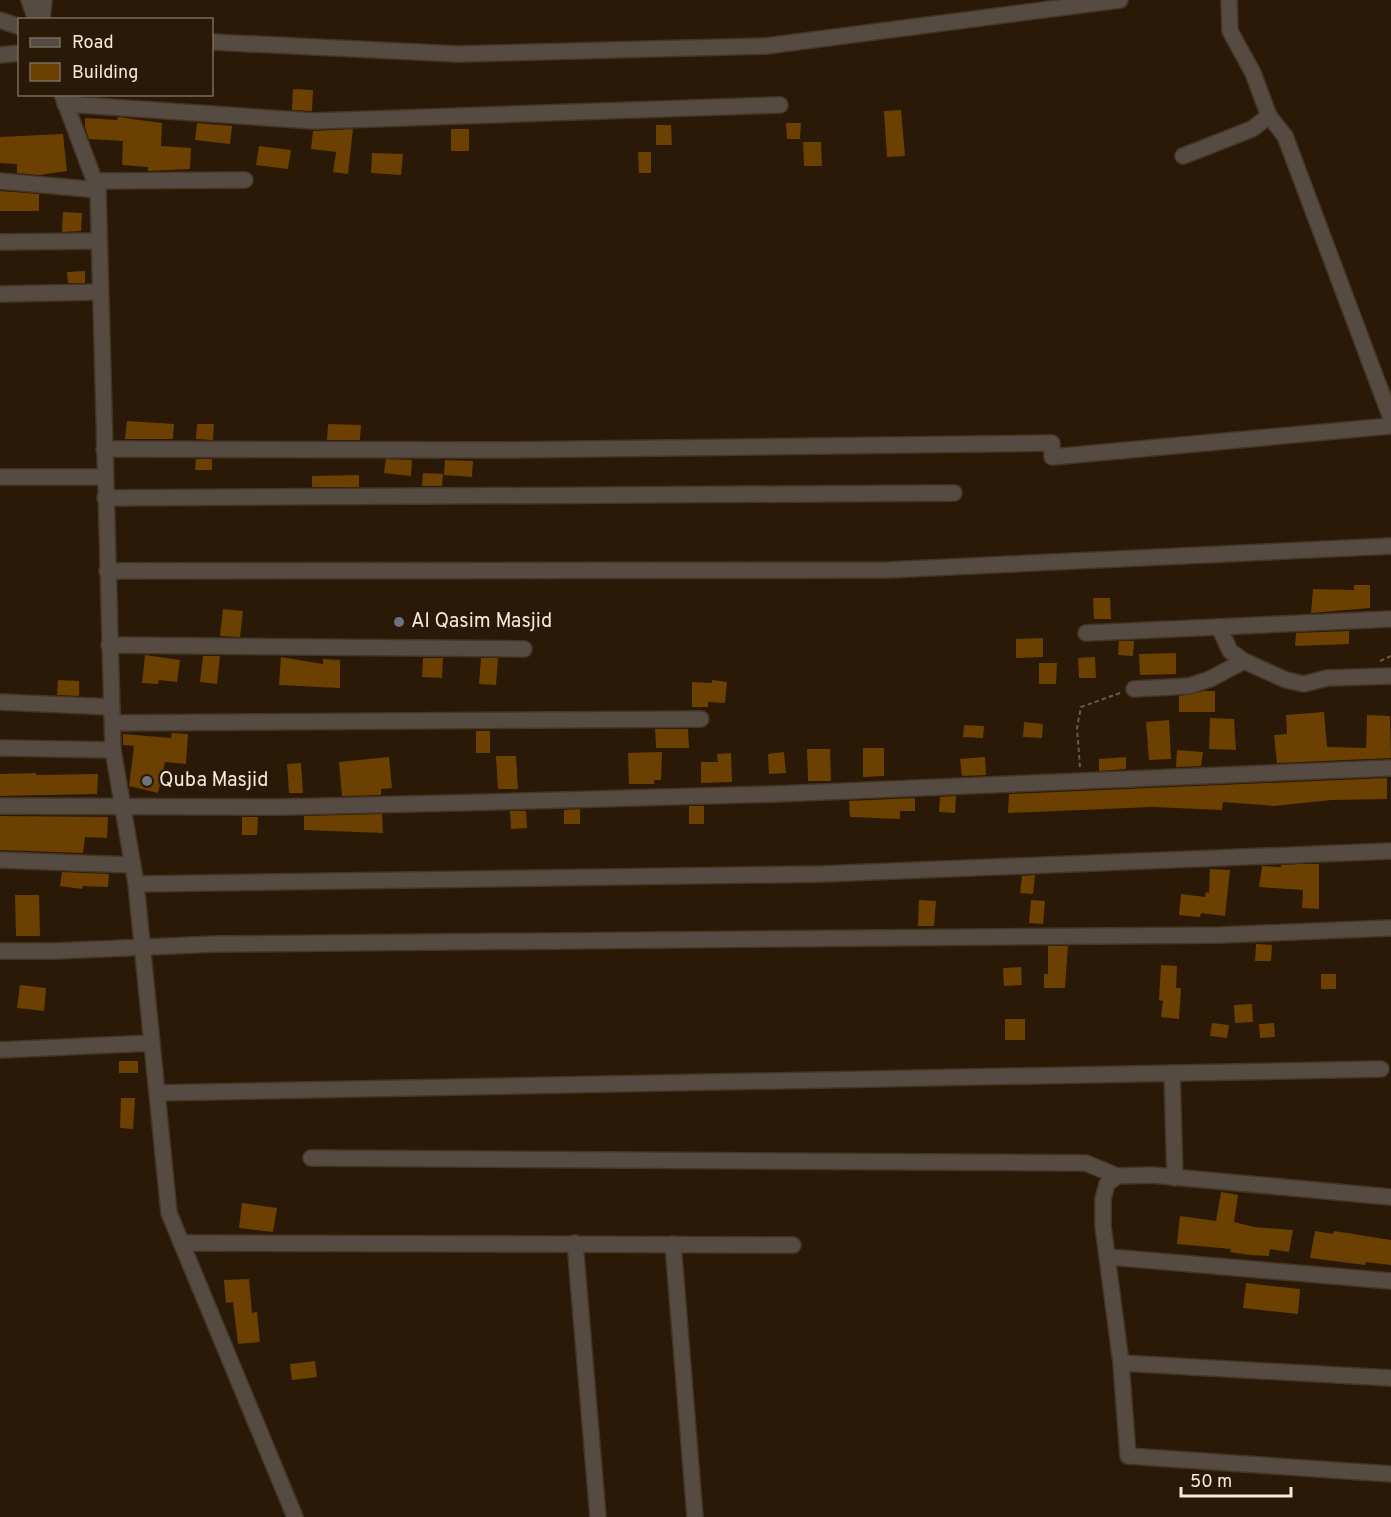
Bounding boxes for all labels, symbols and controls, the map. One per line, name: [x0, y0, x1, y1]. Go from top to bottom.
legend: [18, 18, 213, 96]
text: Road: [72, 32, 114, 55]
text: Building: [72, 62, 138, 85]
place label: Al Qasim Masjid: [411, 609, 552, 635]
marker: Al Qasim Masjid: [392, 615, 406, 629]
place label: Quba Masjid: [159, 768, 268, 794]
marker: Quba Masjid: [140, 774, 154, 788]
scale bar: [1181, 1460, 1290, 1498]
text: 50 m: [1190, 1471, 1232, 1494]

